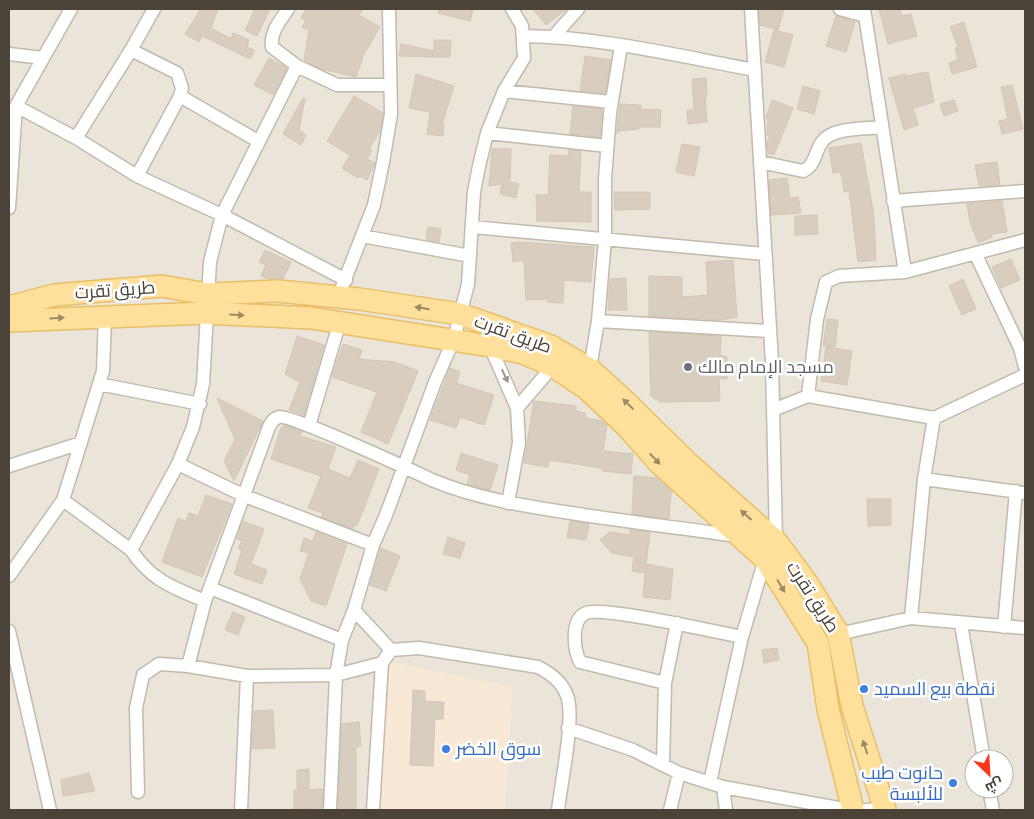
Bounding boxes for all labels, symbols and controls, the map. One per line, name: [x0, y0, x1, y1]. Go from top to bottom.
street label: طريق تقرت: [74, 274, 156, 305]
one-way arrow: [413, 304, 429, 312]
street label: طريق تقرت: [471, 308, 555, 359]
one-way arrow: [229, 311, 245, 319]
one-way arrow: [50, 314, 66, 322]
place label: مسجد الإمام مالك: [698, 354, 834, 379]
marker: مسجد الإمام مالك: [682, 361, 694, 373]
one-way arrow: [501, 369, 509, 383]
one-way arrow: [622, 398, 634, 410]
one-way arrow: [649, 452, 661, 464]
one-way arrow: [741, 509, 753, 521]
street label: طريق تقرت: [781, 556, 846, 637]
one-way arrow: [777, 579, 786, 592]
place label: نقطة بيع السميد: [874, 676, 995, 701]
marker: نقطة بيع السميد: [858, 683, 870, 695]
place label: سوق الخضر: [455, 736, 541, 761]
one-way arrow: [861, 739, 869, 754]
marker: سوق الخضر: [440, 743, 452, 755]
north arrow: [964, 749, 1014, 799]
place label: حانوت طيب للألبسة: [861, 760, 943, 805]
text: ش: [983, 774, 1007, 799]
marker: حانوت طيب للألبسة: [947, 777, 959, 789]

